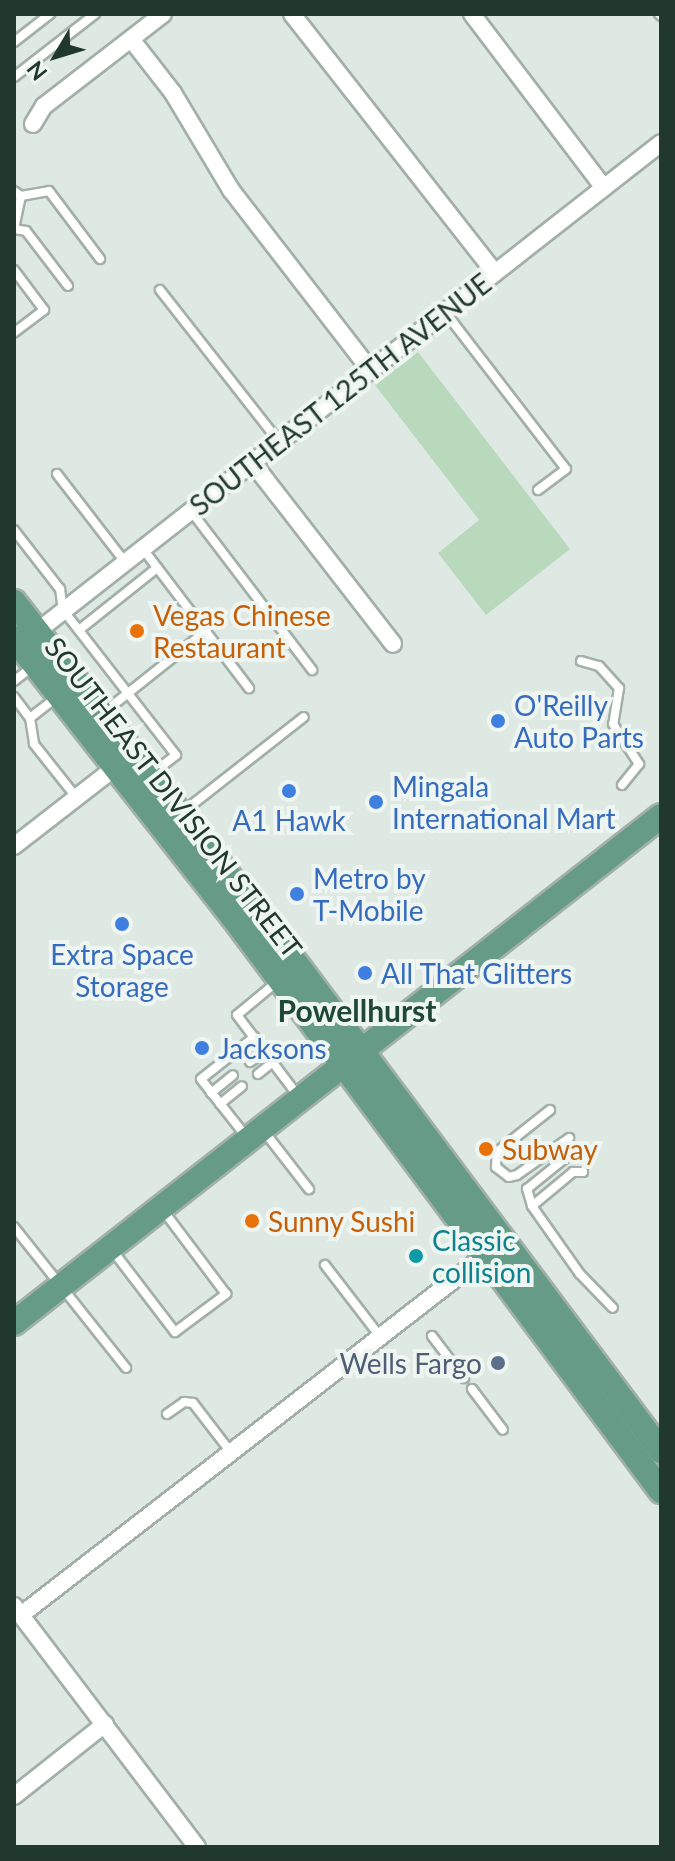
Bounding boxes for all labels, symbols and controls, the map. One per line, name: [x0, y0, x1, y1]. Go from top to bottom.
north arrow: [16, 16, 96, 96]
text: N: [21, 56, 53, 86]
street label: SOUTHEAST 125TH AVENUE: [182, 265, 498, 523]
place label: Vegas Chinese Restaurant: [153, 598, 331, 664]
marker: Vegas Chinese Restaurant: [128, 622, 146, 640]
street label: SOUTHEAST DIVISION STREET: [38, 630, 310, 964]
place label: O'Reilly Auto Parts: [514, 688, 644, 754]
marker: O'Reilly Auto Parts: [489, 712, 507, 730]
place label: Mingala International Mart: [392, 769, 616, 835]
marker: A1 Hawk: [280, 782, 298, 800]
marker: Mingala International Mart: [367, 793, 385, 811]
place label: A1 Hawk: [232, 803, 346, 837]
place label: Metro by T-Mobile: [313, 861, 426, 927]
marker: Metro by T-Mobile: [288, 885, 306, 903]
marker: Extra Space Storage: [113, 915, 131, 933]
place label: Extra Space Storage: [50, 937, 194, 1003]
place label: All That Glitters: [381, 956, 573, 990]
marker: All That Glitters: [356, 964, 374, 982]
district label: Powellhurst: [278, 992, 436, 1028]
place label: Jacksons: [218, 1031, 327, 1065]
marker: Jacksons: [193, 1039, 211, 1057]
place label: Subway: [502, 1132, 598, 1166]
marker: Subway: [477, 1140, 495, 1158]
place label: Sunny Sushi: [268, 1204, 416, 1238]
marker: Sunny Sushi: [243, 1212, 261, 1230]
place label: Classic collision: [432, 1223, 531, 1289]
marker: Classic collision: [407, 1247, 425, 1265]
place label: Wells Fargo: [339, 1346, 482, 1380]
marker: Wells Fargo: [489, 1354, 507, 1372]

